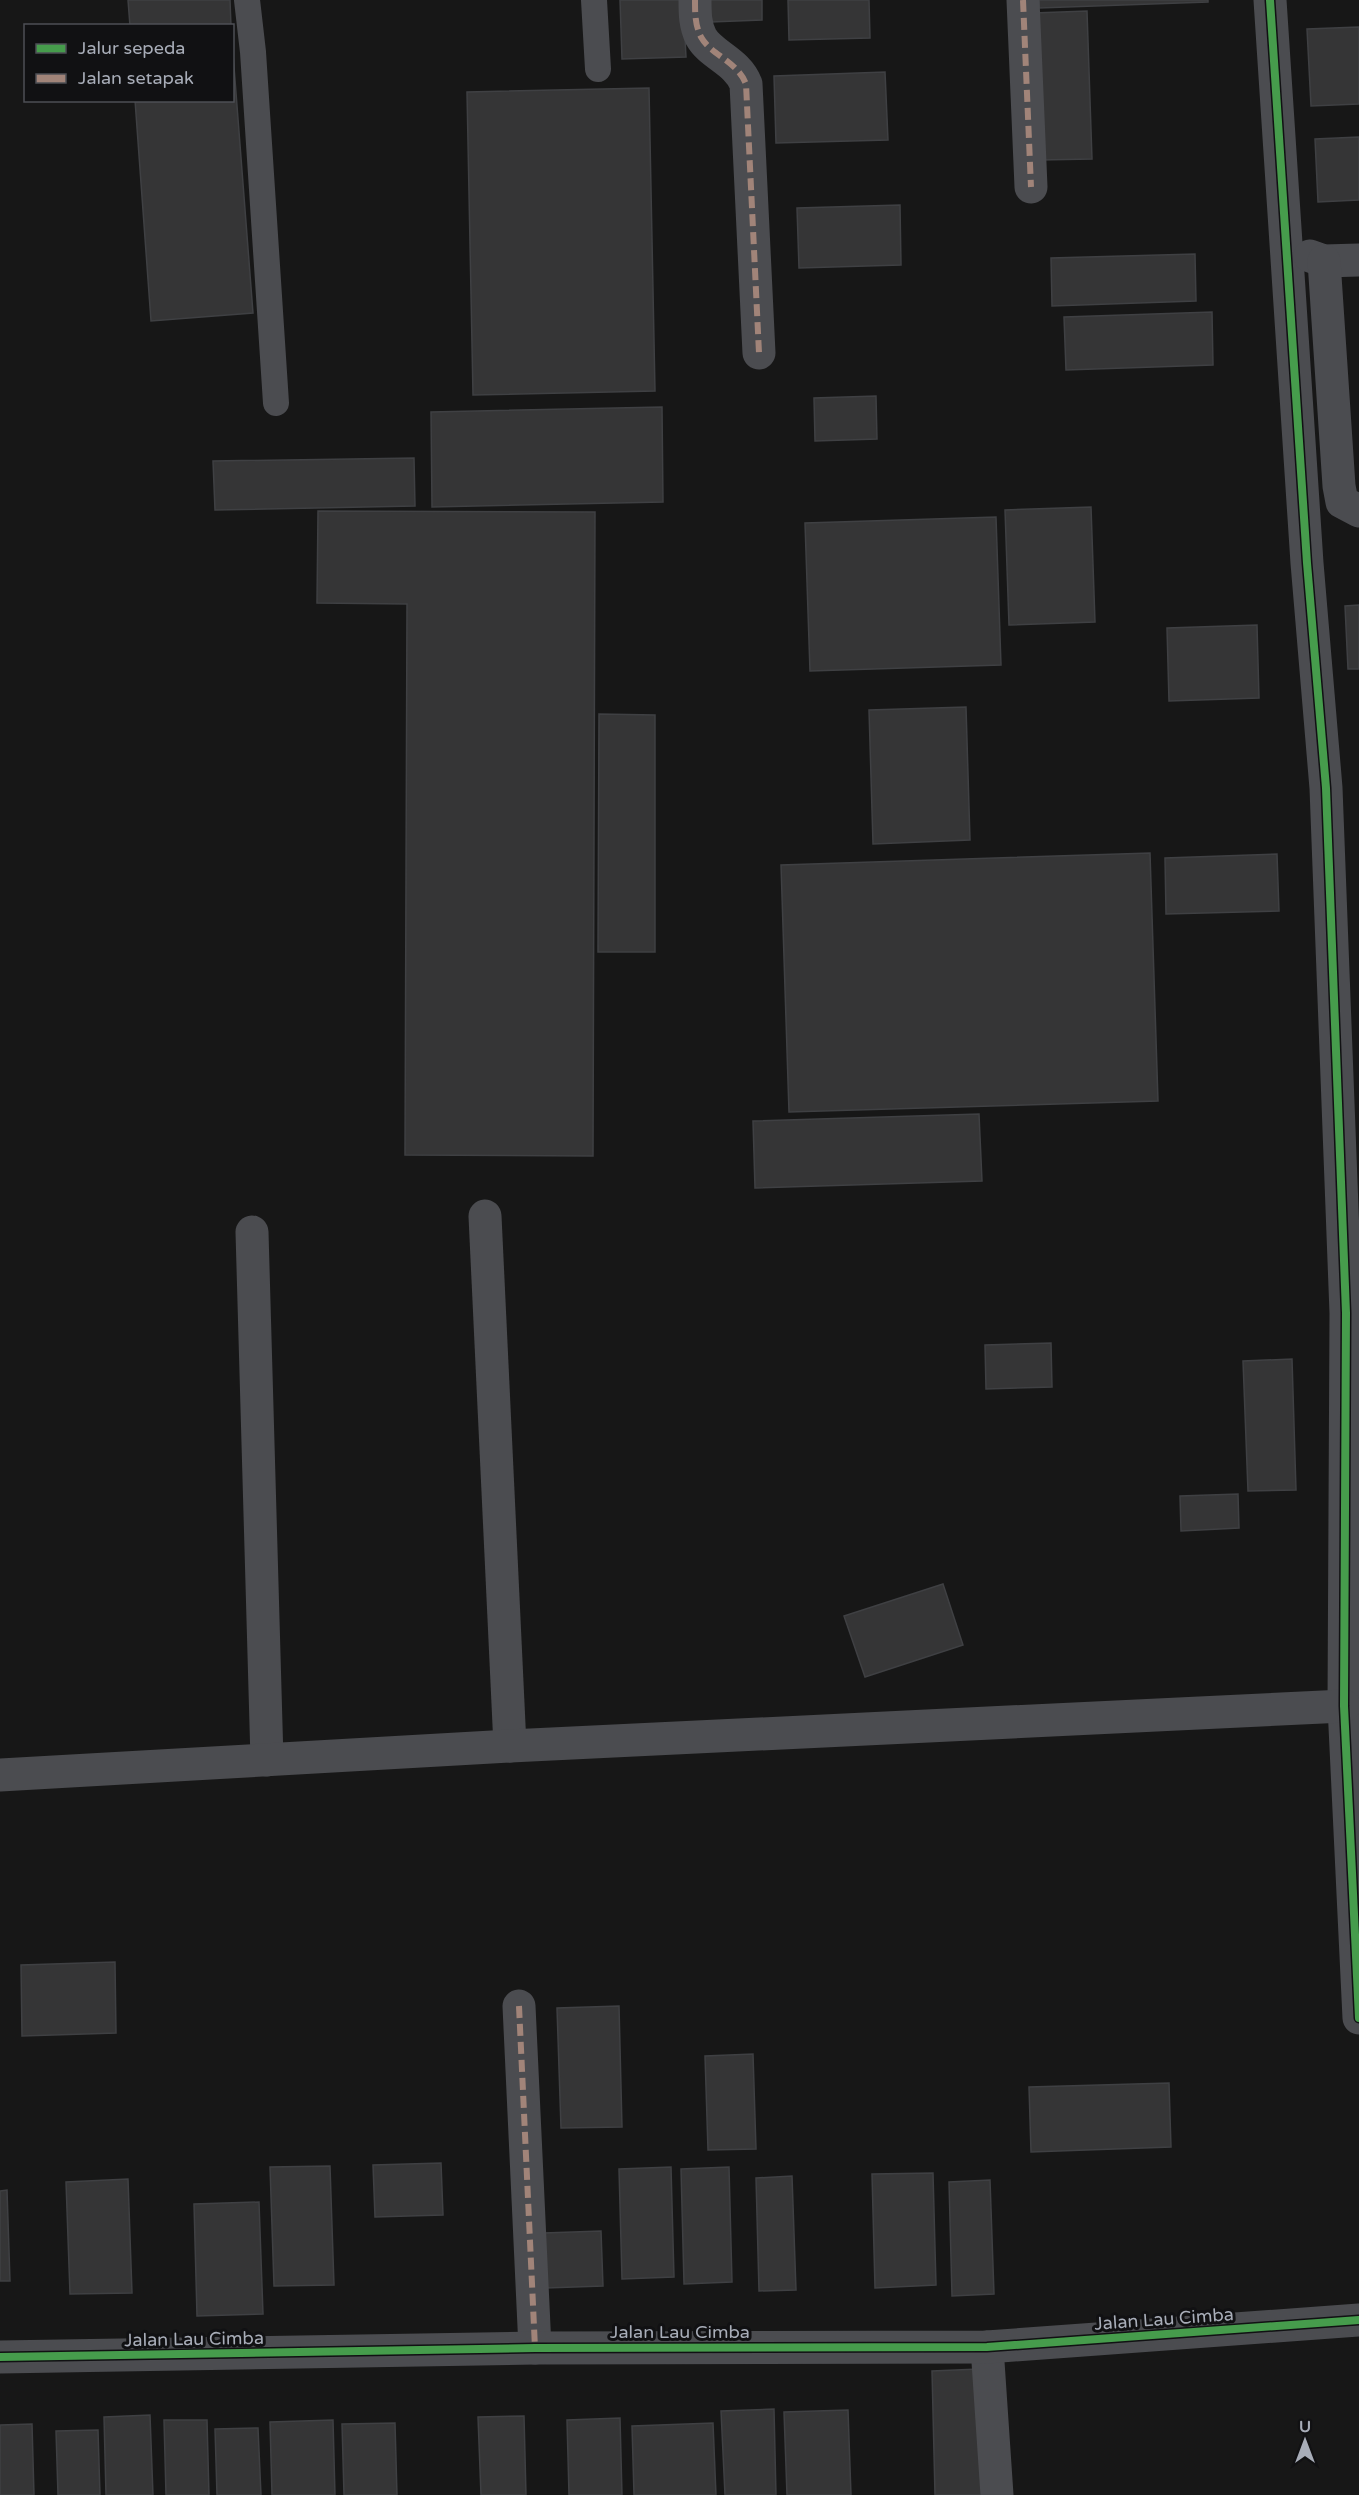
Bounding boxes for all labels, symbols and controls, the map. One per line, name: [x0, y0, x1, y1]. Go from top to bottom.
legend: [24, 24, 234, 102]
text: Jalur sepeda: [78, 37, 185, 59]
text: Jalan setapak: [78, 67, 194, 89]
street label: Jalan Lau Cimba: [1094, 2303, 1234, 2335]
street label: Jalan Lau Cimba: [610, 2321, 750, 2343]
street label: Jalan Lau Cimba: [124, 2327, 264, 2351]
north arrow: [1275, 2411, 1335, 2471]
text: U: [1299, 2417, 1311, 2437]

